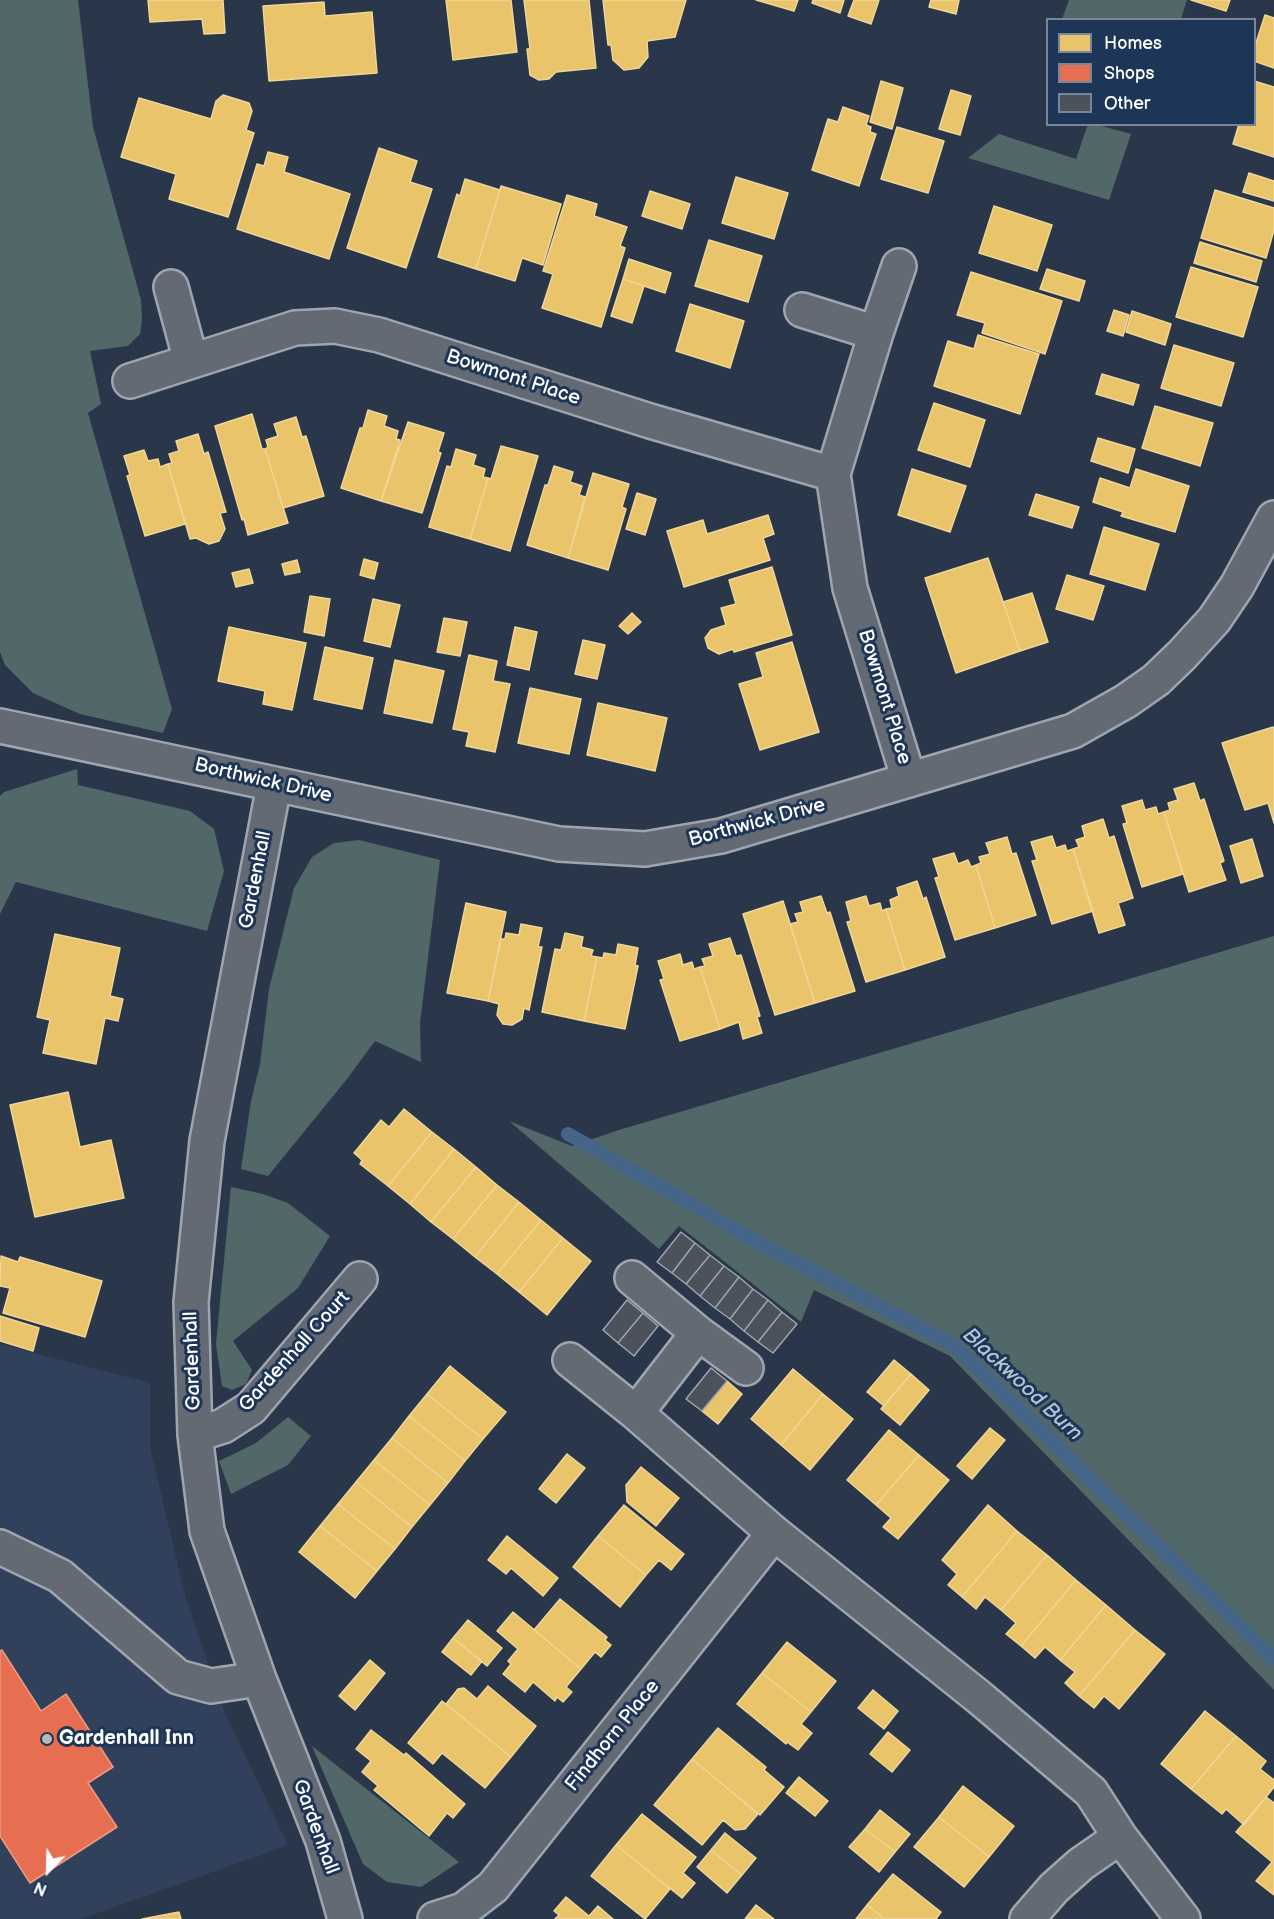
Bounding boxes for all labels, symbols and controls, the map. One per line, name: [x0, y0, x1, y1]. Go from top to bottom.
legend: [1046, 18, 1256, 126]
text: Homes: [1104, 33, 1162, 54]
text: Shops: [1104, 63, 1154, 84]
text: Other: [1104, 93, 1150, 114]
street label: Bowmont Place: [443, 345, 583, 411]
street label: Bowmont Place: [852, 627, 916, 767]
street label: Borthwick Drive: [192, 754, 334, 808]
street label: Borthwick Drive: [686, 793, 828, 853]
street label: Gardenhall: [235, 829, 277, 931]
street label: Gardenhall Court: [234, 1287, 356, 1417]
street label: Gardenhall: [179, 1311, 207, 1411]
water label: Blackwood Burn: [957, 1323, 1087, 1447]
street label: Findhorn Place: [561, 1675, 665, 1797]
place label: Gardenhall Inn: [59, 1727, 194, 1751]
marker: Gardenhall Inn: [40, 1732, 54, 1746]
street label: Gardenhall: [287, 1776, 343, 1878]
north arrow: [18, 1841, 78, 1901]
text: N: [32, 1877, 50, 1899]

